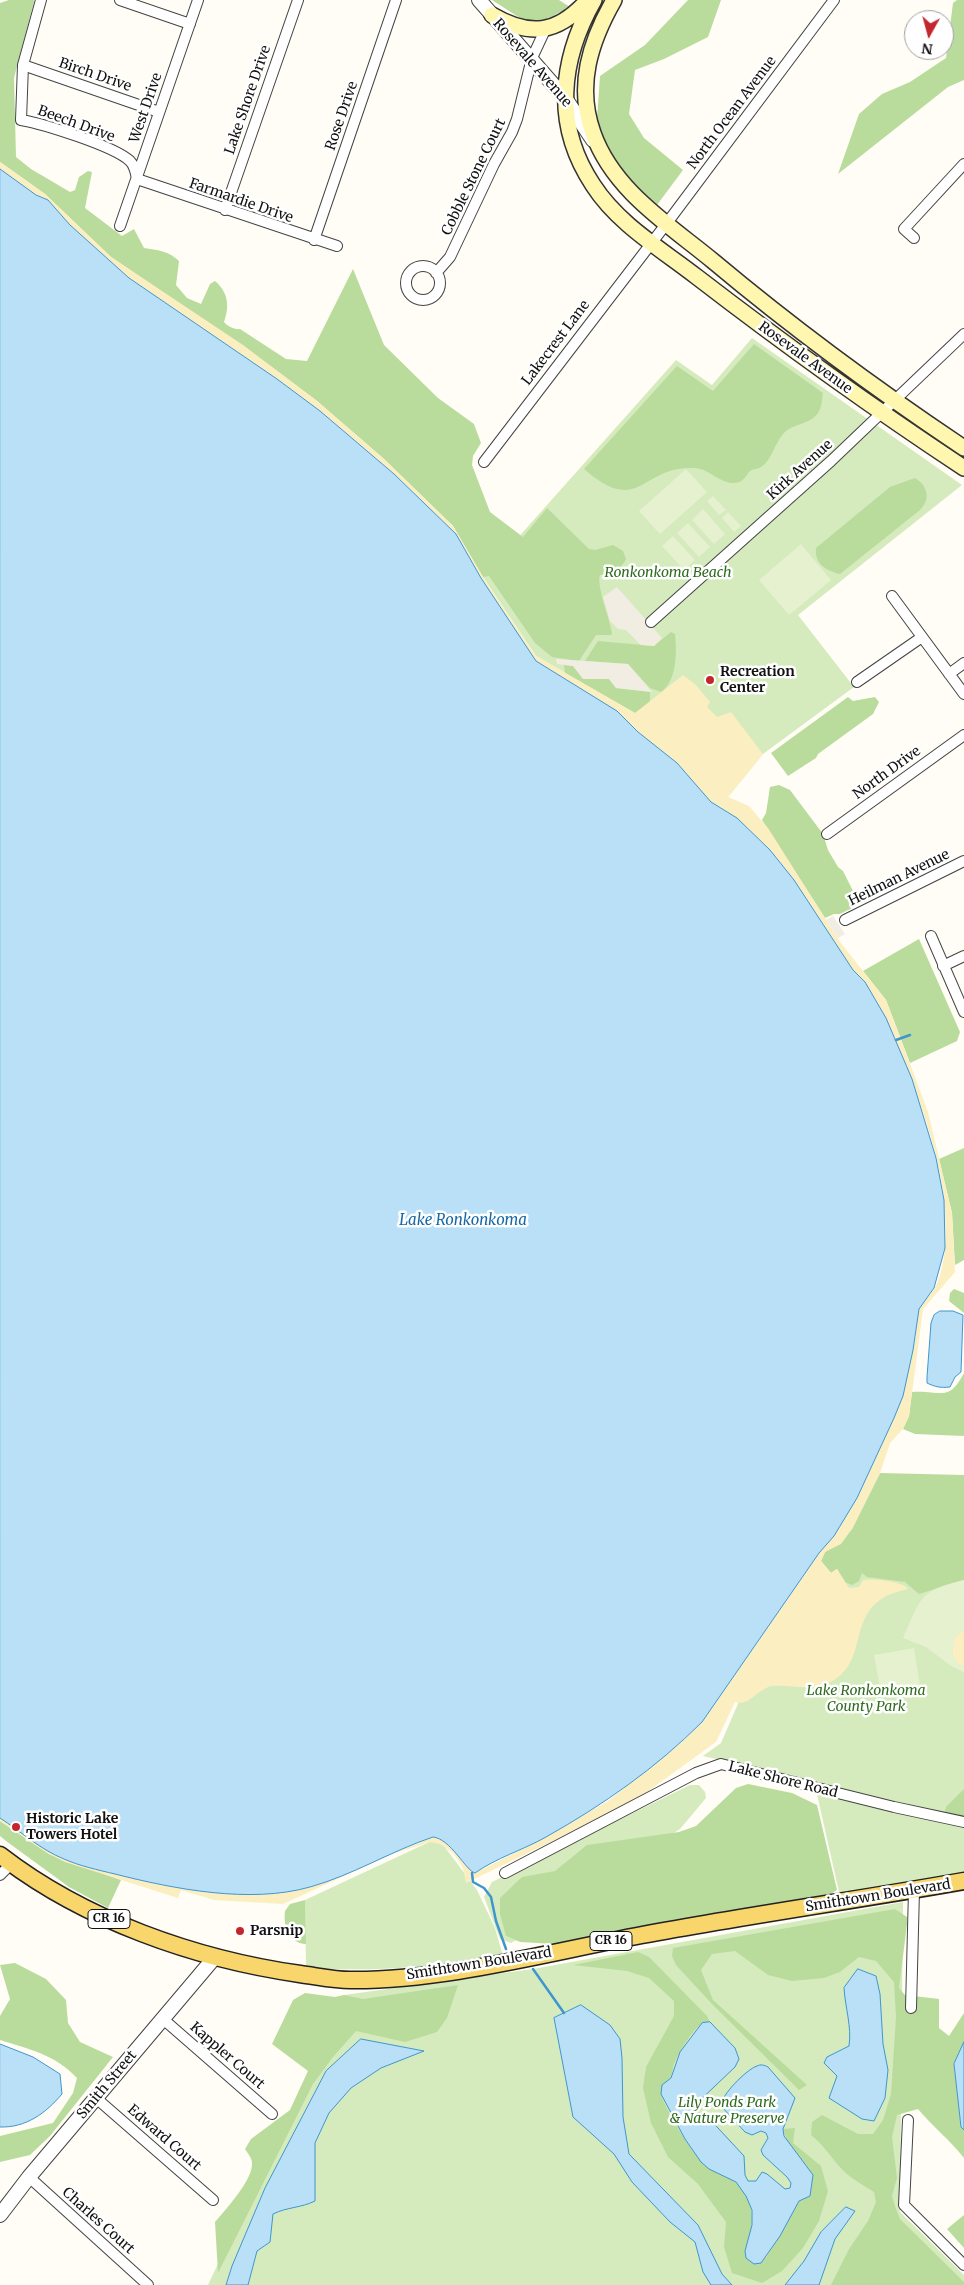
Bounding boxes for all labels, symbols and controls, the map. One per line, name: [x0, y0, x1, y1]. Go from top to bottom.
north arrow: [904, 10, 954, 60]
street label: Rosevale Avenue: [489, 15, 575, 111]
text: N: [921, 39, 934, 59]
street label: Lake Shore Drive: [221, 43, 275, 157]
street label: North Ocean Avenue: [684, 53, 780, 173]
street label: Birch Drive: [57, 55, 133, 95]
street label: West Drive: [126, 71, 166, 145]
street label: Rose Drive: [322, 79, 362, 153]
street label: Beech Drive: [35, 102, 117, 146]
street label: Cobble Stone Court: [438, 116, 510, 238]
street label: Farmardie Drive: [187, 175, 295, 227]
street label: Lakecrest Lane: [519, 297, 593, 389]
street label: Rosevale Avenue: [755, 318, 855, 398]
street label: Kirk Avenue: [764, 436, 836, 504]
park label: Ronkonkoma Beach: [605, 565, 731, 581]
place label: Recreation Center: [720, 664, 795, 696]
marker: Recreation Center: [704, 674, 716, 686]
street label: North Drive: [850, 743, 924, 803]
street label: Heilman Avenue: [846, 846, 952, 910]
water label: Lake Ronkonkoma: [399, 1212, 527, 1230]
park label: Lake Ronkonkoma County Park: [806, 1683, 926, 1715]
street label: Lake Shore Road: [727, 1758, 839, 1802]
place label: Historic Lake Towers Hotel: [26, 1811, 118, 1844]
marker: Historic Lake Towers Hotel: [10, 1821, 22, 1833]
street label: Smithtown Boulevard: [804, 1876, 952, 1916]
road number: CR 16: [88, 1910, 130, 1928]
place label: Parsnip: [250, 1923, 303, 1939]
marker: Parsnip: [234, 1925, 246, 1937]
road number: CR 16: [590, 1932, 632, 1950]
street label: Smithtown Boulevard: [405, 1944, 553, 1984]
street label: Kappler Court: [186, 2019, 268, 2093]
street label: Smith Street: [73, 2047, 141, 2123]
park label: Lily Ponds Park & Nature Preserve: [670, 2095, 784, 2128]
street label: Edward Court: [124, 2102, 204, 2174]
street label: Charles Court: [58, 2184, 138, 2258]

